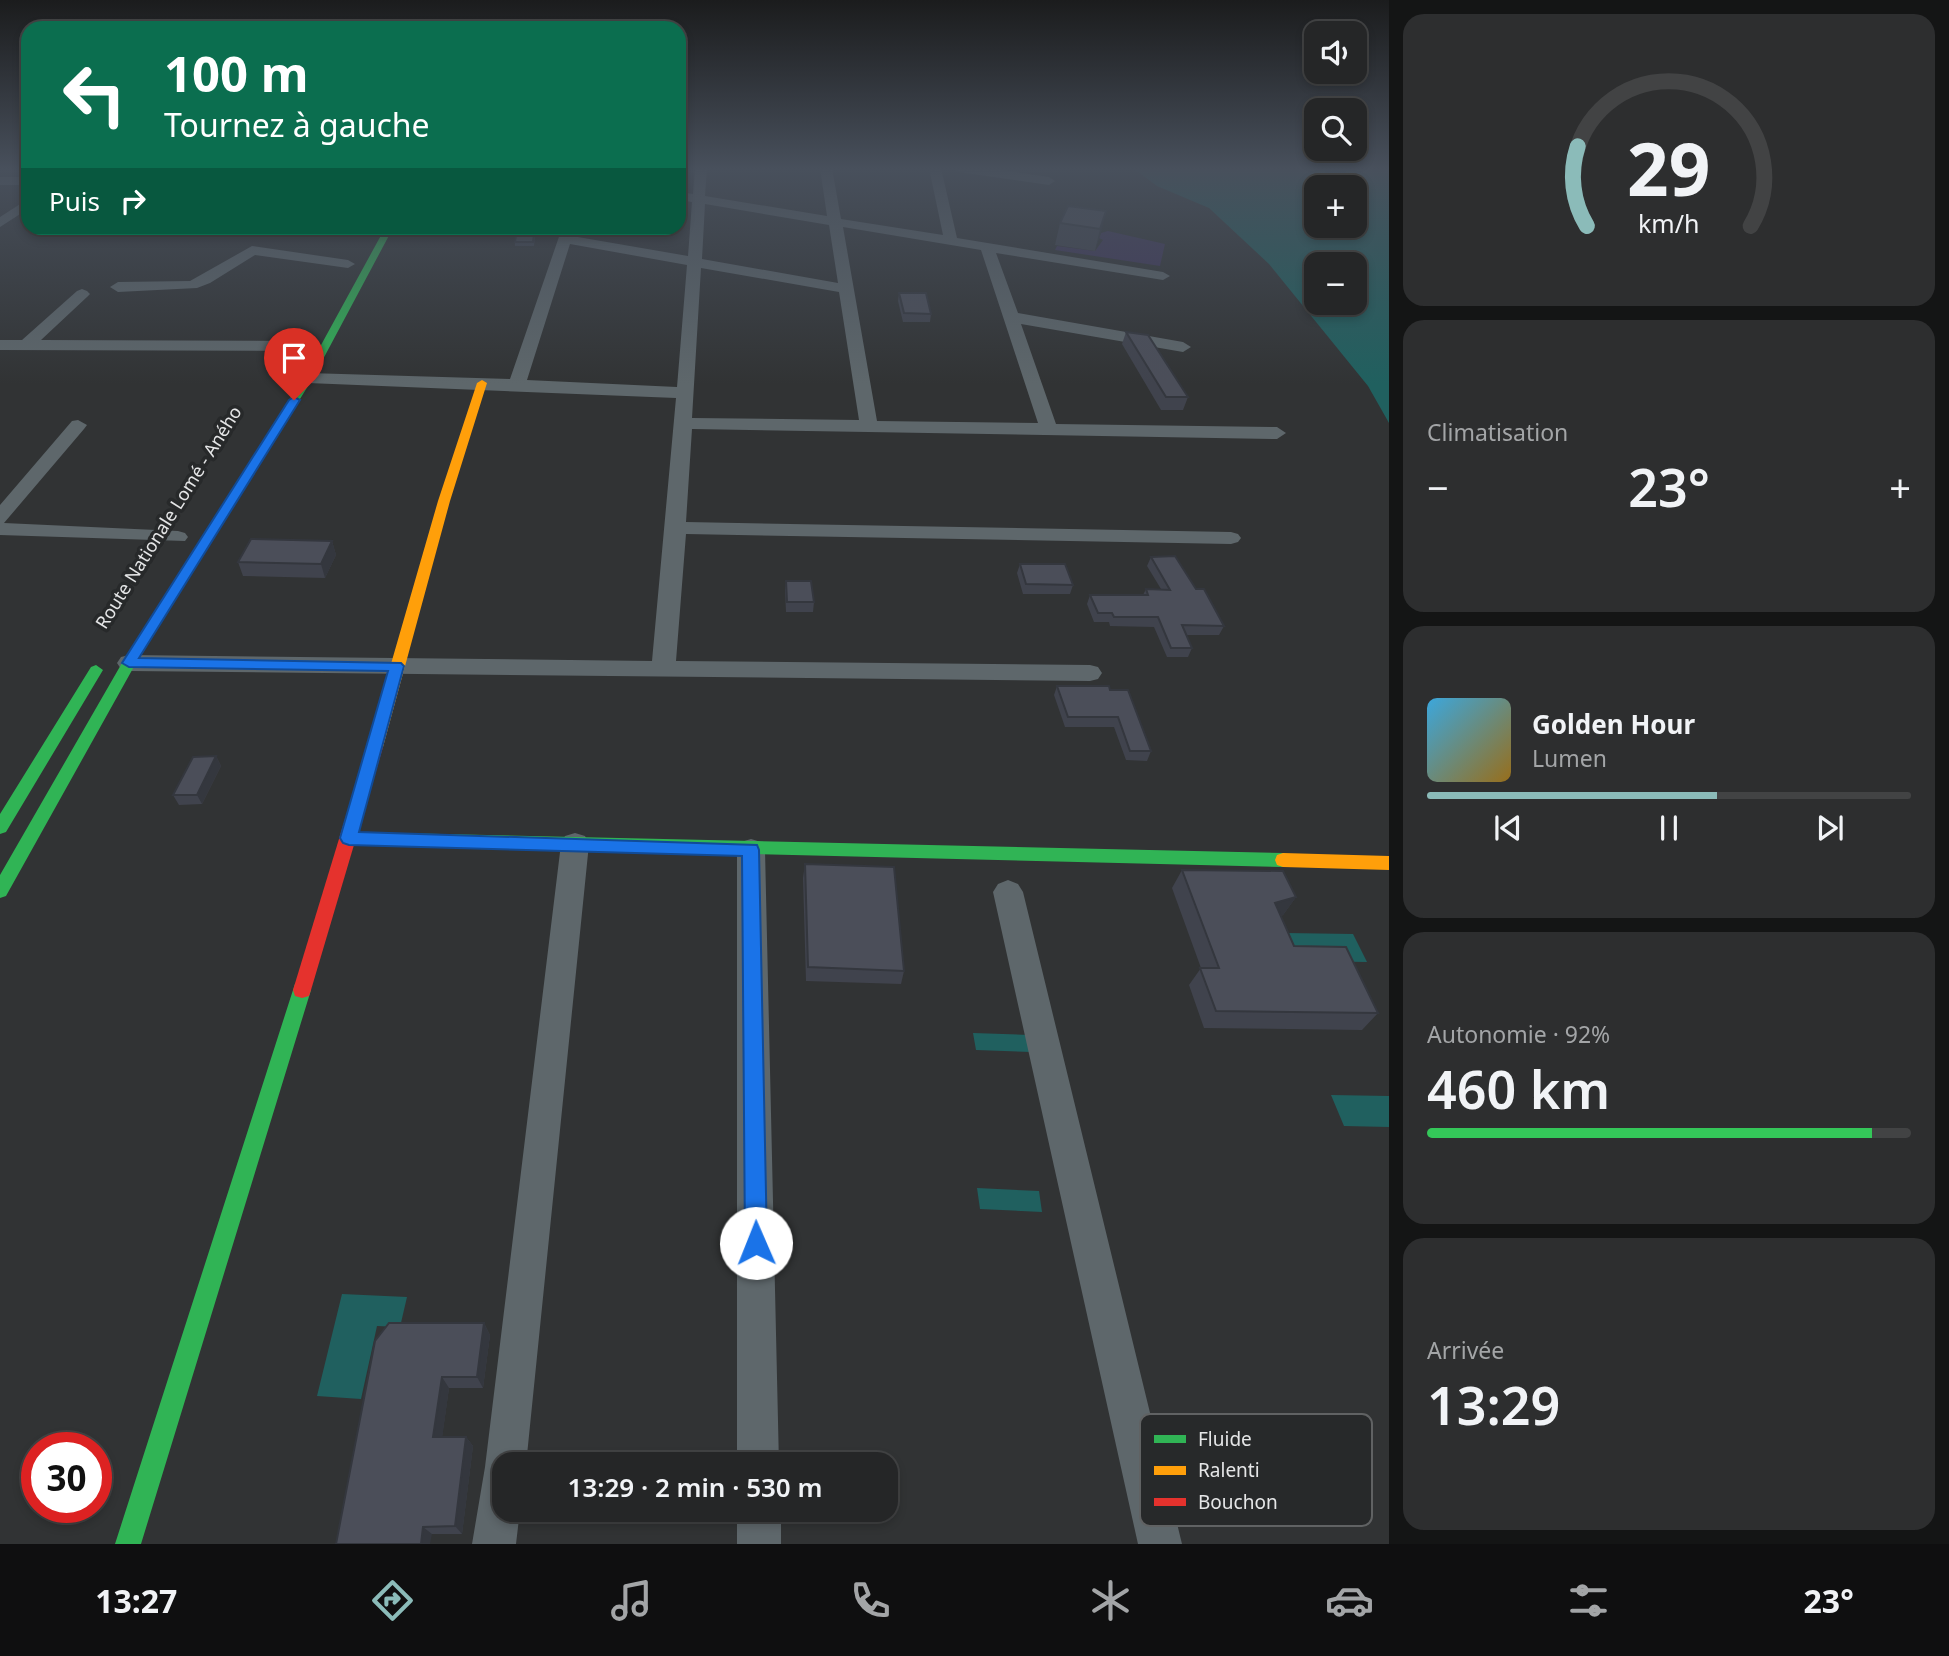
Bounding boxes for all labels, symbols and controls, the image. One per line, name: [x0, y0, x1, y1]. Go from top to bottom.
map controls: [1304, 21, 1367, 315]
button: sound: [1304, 21, 1367, 84]
text: 100 m: [164, 40, 309, 106]
icon: left: [49, 49, 140, 140]
button: search: [1304, 98, 1367, 161]
text: Tournez à gauche: [164, 103, 430, 146]
text: 29: [1627, 118, 1711, 217]
button: +: [1304, 175, 1367, 238]
icon: right: [114, 182, 152, 220]
text: Puis: [49, 183, 100, 219]
text: km/h: [1638, 206, 1700, 240]
button: −: [1304, 252, 1367, 315]
pin: [264, 328, 324, 400]
icon: arrive: [275, 339, 313, 377]
street label: Route Nationale Lomé - Aného: [89, 401, 247, 633]
text: Climatisation: [1427, 416, 1568, 448]
text: 23°: [1628, 451, 1710, 522]
text: −: [1427, 461, 1449, 513]
text: +: [1889, 461, 1911, 513]
text: Golden Hour: [1532, 706, 1695, 742]
text: Lumen: [1532, 742, 1607, 774]
icon: previous: [1489, 809, 1527, 847]
icon: pause: [1650, 809, 1688, 847]
icon: next: [1811, 809, 1849, 847]
text: Autonomie · 92%: [1427, 1018, 1610, 1050]
text: 460 km: [1427, 1053, 1610, 1124]
position arrow: [719, 1206, 793, 1280]
text: Arrivée: [1427, 1334, 1504, 1366]
text: 13:29: [1427, 1369, 1560, 1440]
legend: [1140, 1414, 1372, 1526]
text: Fluide: [1198, 1426, 1252, 1452]
speed limit sign: 30: [21, 1432, 112, 1523]
text: Ralenti: [1198, 1457, 1260, 1483]
text: 13:29 · 2 min · 530 m: [568, 1469, 822, 1505]
text: Bouchon: [1198, 1489, 1278, 1515]
icon: directions: [368, 1576, 417, 1625]
icon: music: [607, 1576, 656, 1625]
icon: phone: [846, 1576, 895, 1625]
icon: climate: [1086, 1576, 1135, 1625]
icon: car: [1325, 1576, 1374, 1625]
icon: filters: [1564, 1576, 1613, 1625]
text: 13:27: [95, 1579, 177, 1622]
text: 23°: [1804, 1579, 1854, 1622]

